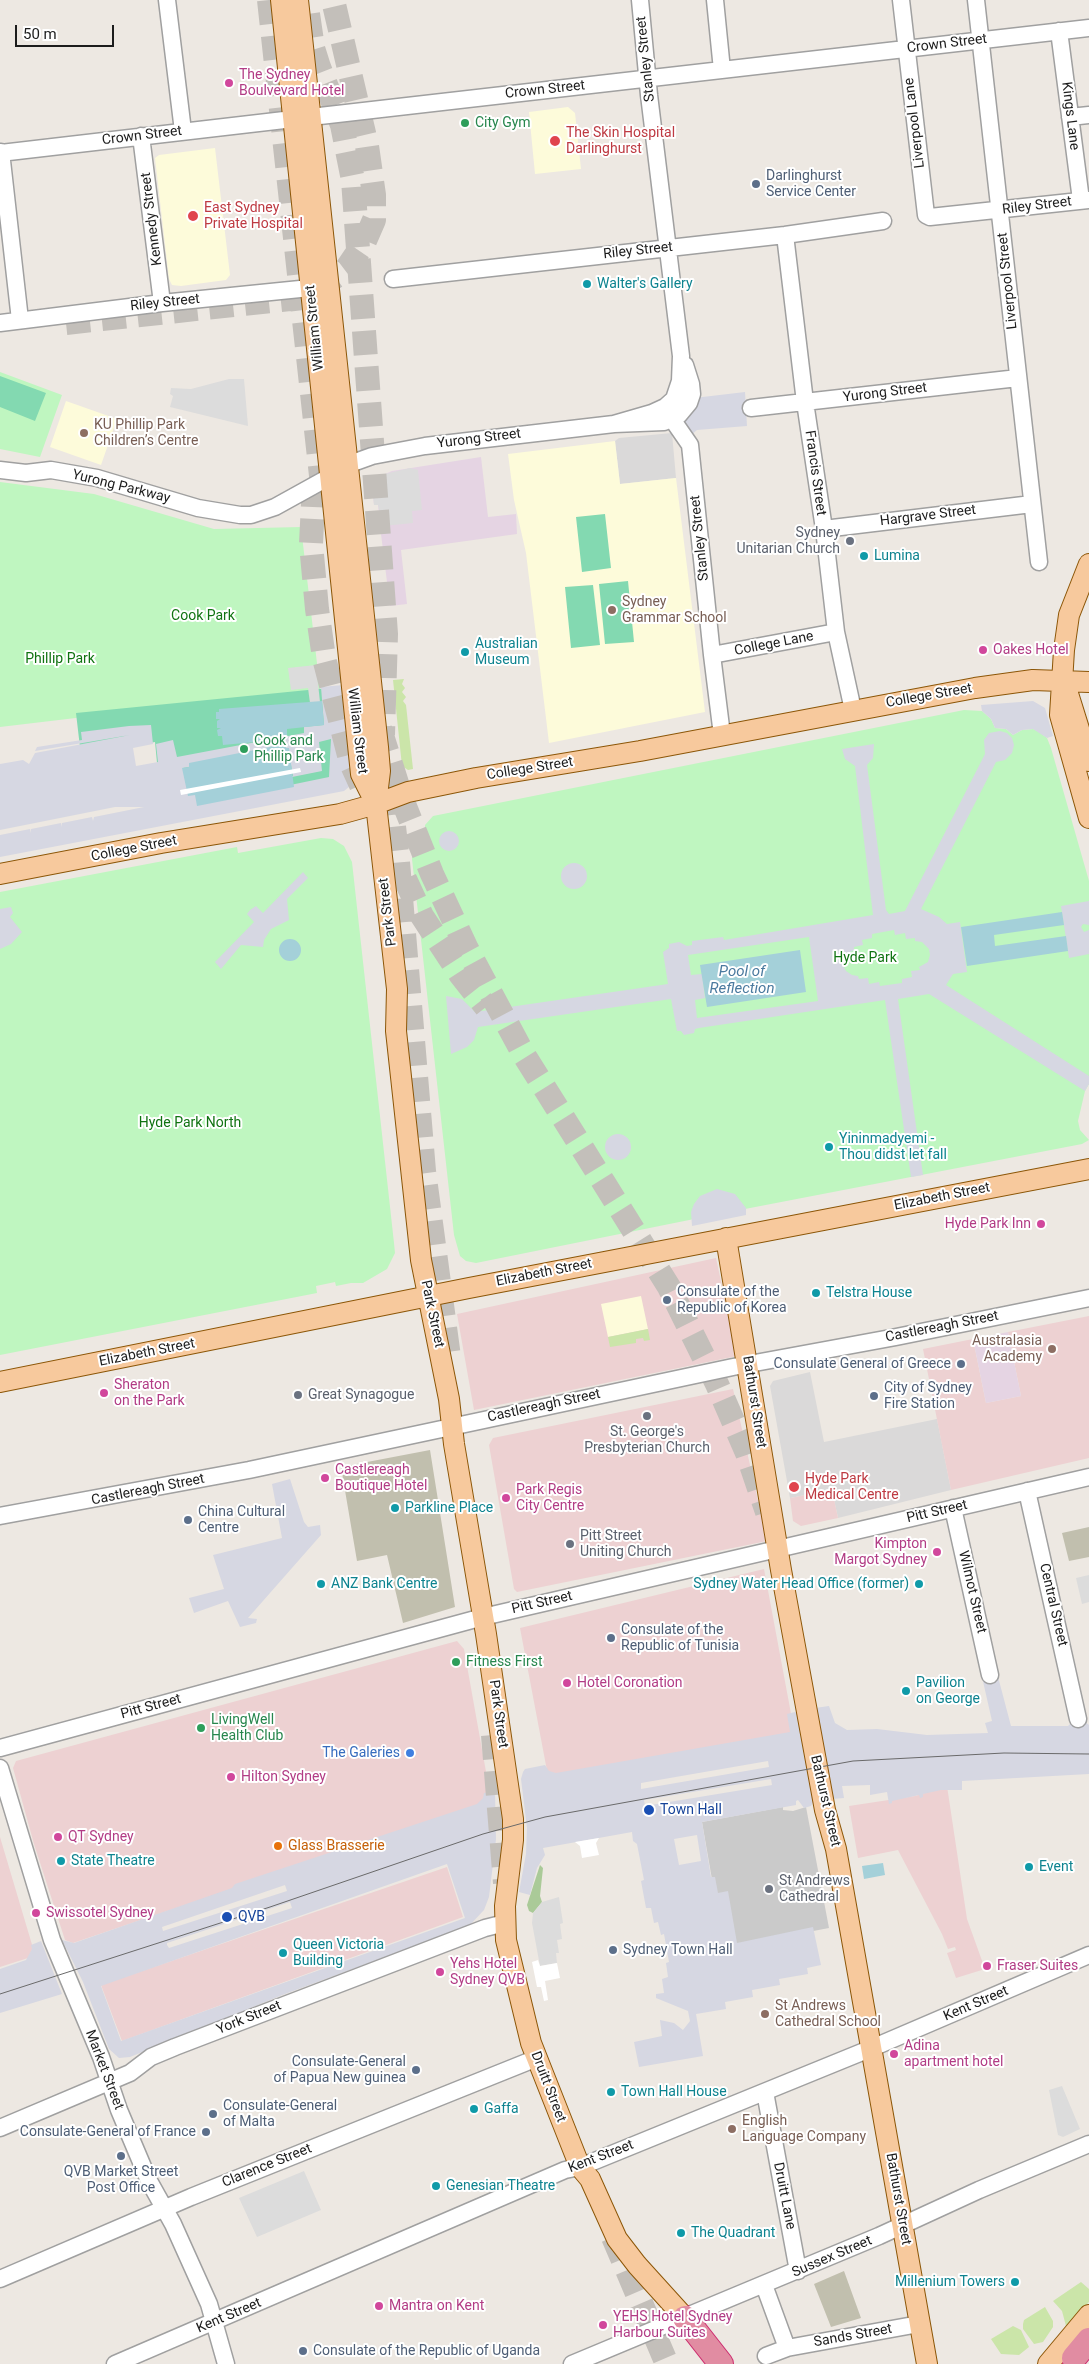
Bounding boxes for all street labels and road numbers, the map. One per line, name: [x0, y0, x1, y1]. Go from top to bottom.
street label: Stanley Street: [633, 15, 659, 103]
street label: Crown Street: [906, 31, 988, 57]
street label: Crown Street: [504, 77, 586, 103]
street label: Liverpool Lane: [901, 77, 929, 169]
street label: Kings Lane: [1057, 81, 1083, 151]
street label: Crown Street: [101, 123, 183, 149]
street label: Kennedy Street: [138, 171, 166, 267]
street label: Riley Street: [1001, 193, 1073, 219]
street label: Liverpool Street: [995, 232, 1021, 330]
street label: Riley Street: [602, 239, 674, 263]
street label: William Street: [302, 284, 328, 372]
street label: Riley Street: [129, 291, 201, 315]
street label: Yurong Street: [842, 380, 928, 406]
street label: Yurong Street: [436, 426, 522, 452]
street label: Francis Street: [801, 429, 829, 517]
street label: Yurong Parkway: [70, 467, 172, 507]
street label: Stanley Street: [687, 494, 713, 582]
street label: Hargrave Street: [879, 502, 977, 530]
street label: College Lane: [733, 628, 815, 660]
street label: College Street: [885, 680, 973, 712]
street label: William Street: [343, 687, 371, 775]
street label: College Street: [486, 754, 574, 784]
street label: College Street: [90, 832, 178, 866]
street label: Park Street: [375, 877, 401, 947]
street label: Elizabeth Street: [893, 1179, 991, 1215]
street label: Elizabeth Street: [495, 1255, 593, 1291]
street label: Park Street: [417, 1279, 447, 1349]
street label: Castlereagh Street: [884, 1308, 1000, 1346]
street label: Elizabeth Street: [98, 1335, 196, 1371]
street label: Bathurst Street: [738, 1355, 770, 1449]
street label: Castlereagh Street: [486, 1386, 602, 1426]
street label: Castlereagh Street: [90, 1471, 206, 1509]
street label: Pitt Street: [905, 1497, 969, 1527]
street label: Wilmot Street: [954, 1549, 990, 1635]
street label: Central Street: [1035, 1562, 1071, 1648]
street label: Pitt Street: [510, 1588, 574, 1618]
street label: Park Street: [485, 1679, 511, 1749]
street label: Pitt Street: [119, 1691, 183, 1723]
street label: Bathurst Street: [806, 1754, 844, 1848]
street label: Kent Street: [941, 1983, 1011, 2025]
street label: York Street: [214, 1997, 284, 2039]
street label: Market Street: [81, 2028, 127, 2112]
street label: Druitt Street: [527, 2049, 569, 2125]
street label: Kent Street: [566, 2137, 636, 2177]
street label: Clarence Street: [220, 2140, 314, 2192]
street label: Bathurst Street: [882, 2152, 914, 2246]
street label: Druitt Lane: [769, 2161, 799, 2231]
street label: Sussex Street: [789, 2233, 875, 2281]
street label: Kent Street: [194, 2295, 264, 2337]
street label: Sands Street: [813, 2321, 893, 2351]

